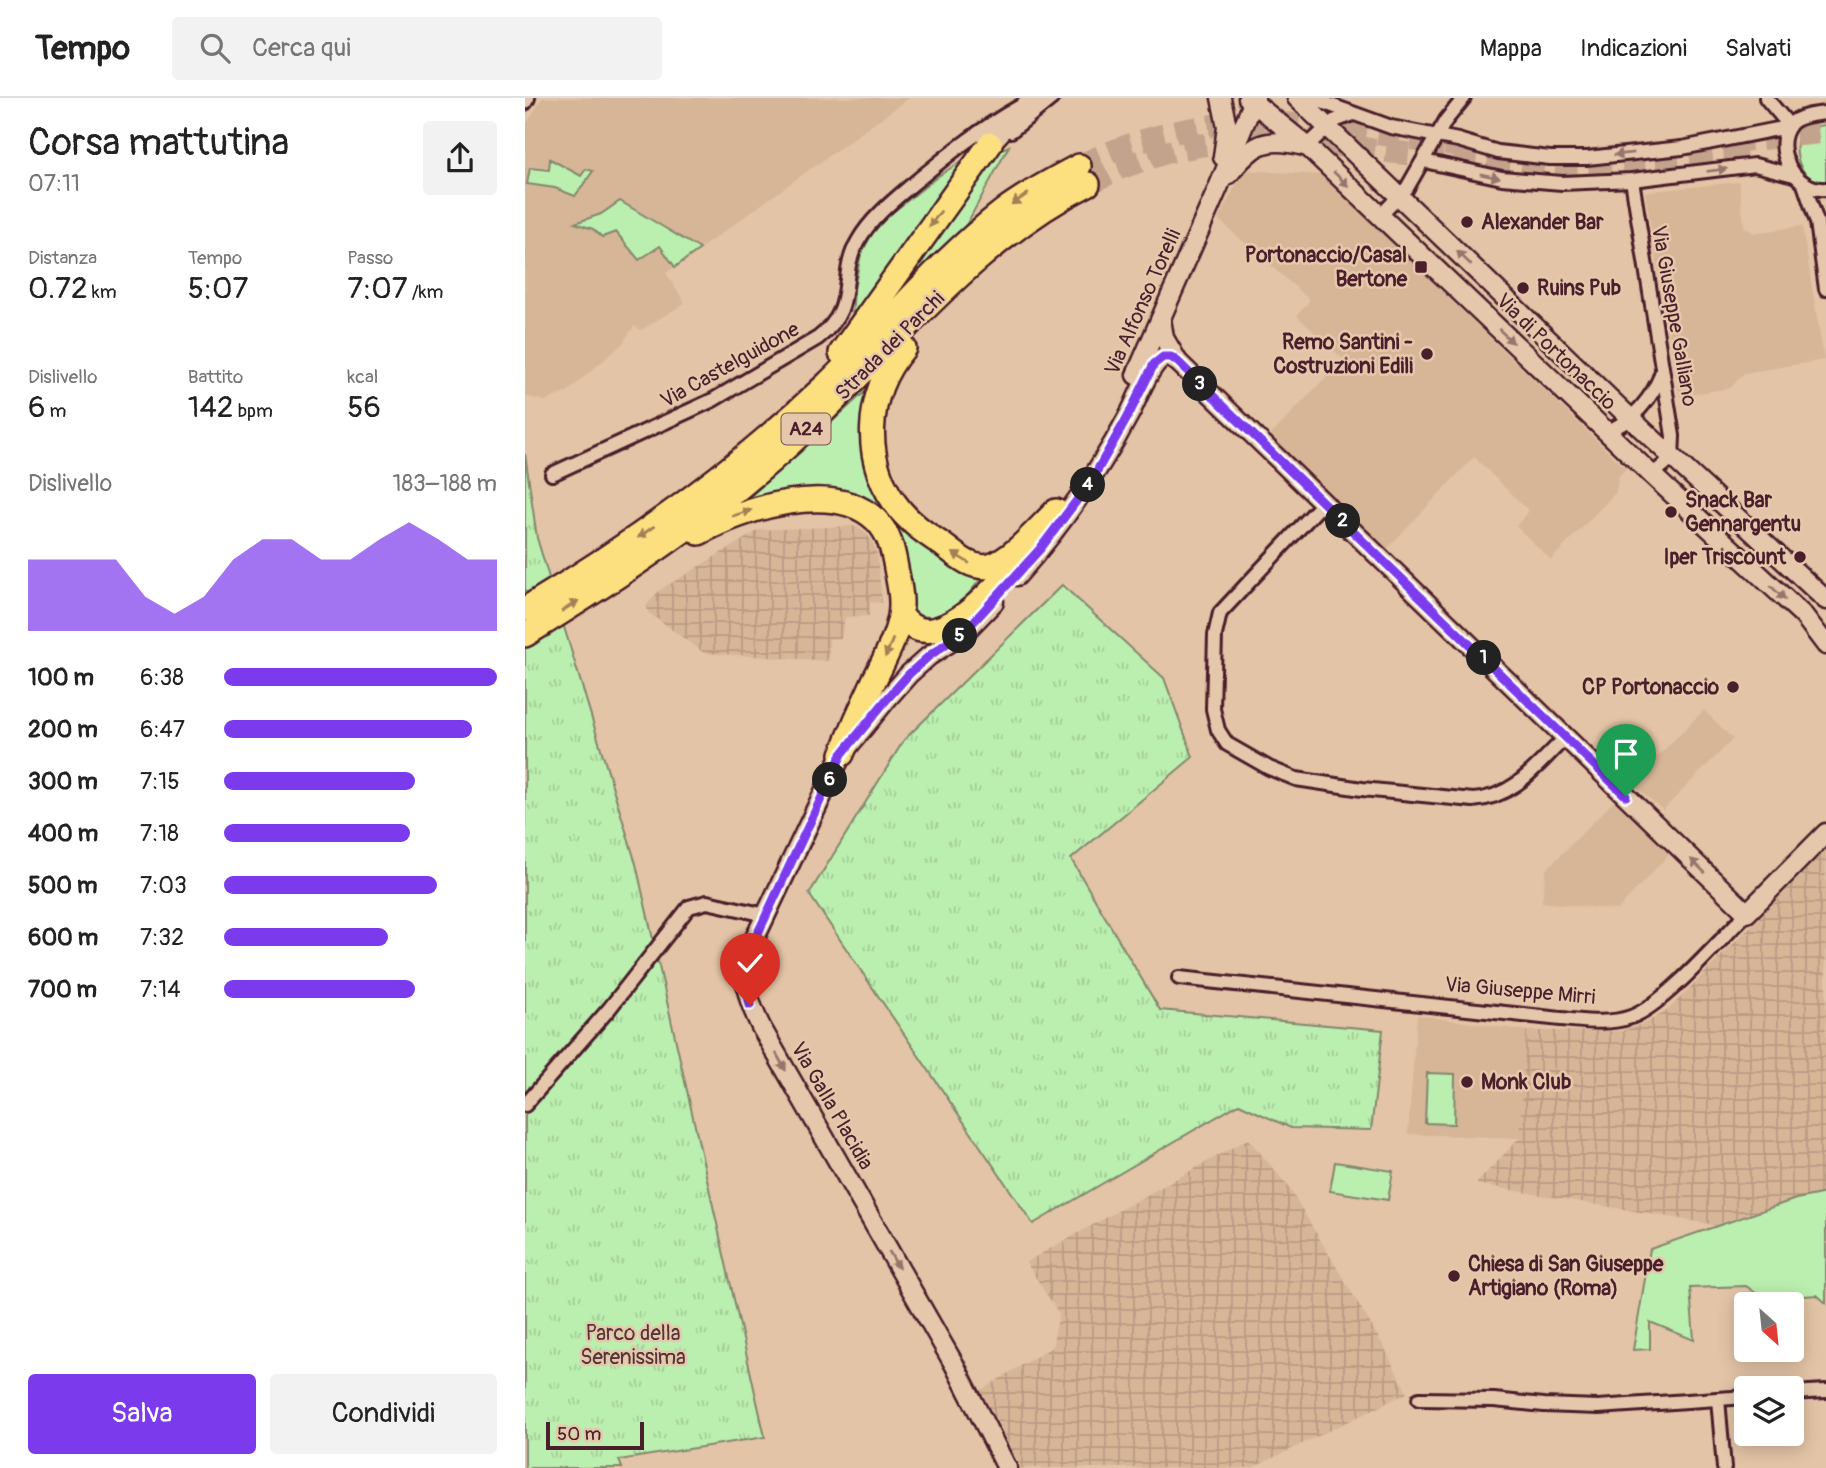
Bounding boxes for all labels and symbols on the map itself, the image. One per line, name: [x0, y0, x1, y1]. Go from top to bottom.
one-way arrow: [1613, 149, 1635, 160]
one-way arrow: [1706, 164, 1728, 175]
one-way arrow: [1479, 170, 1501, 181]
one-way arrow: [1332, 171, 1349, 187]
one-way arrow: [1010, 193, 1030, 206]
one-way arrow: [928, 209, 942, 228]
place label: Alexander Bar: [1481, 209, 1604, 236]
marker: Alexander Bar: [1459, 214, 1475, 230]
street label: Via Giuseppe Galliano: [1645, 223, 1703, 409]
street label: Via Alfonso Torelli: [1099, 224, 1187, 379]
place label: Portonaccio/Casal Bertone: [1245, 242, 1408, 293]
one-way arrow: [1455, 249, 1472, 266]
marker: Portonaccio/Casal Bertone: [1413, 259, 1429, 275]
place label: Ruins Pub: [1537, 275, 1621, 302]
marker: Ruins Pub: [1515, 280, 1531, 296]
street label: Strada dei Parchi: [829, 285, 951, 407]
street label: Via di Portonaccio: [1490, 288, 1622, 416]
street label: Via Castelguidone: [656, 315, 805, 414]
one-way arrow: [1497, 328, 1514, 344]
place label: Remo Santini - Costruzioni Edili: [1273, 329, 1413, 380]
marker: Remo Santini - Costruzioni Edili: [1419, 346, 1435, 362]
pin: 3: [1183, 366, 1217, 402]
road number: A24: [781, 414, 831, 444]
pin: 4: [1071, 468, 1105, 502]
place label: Snack Bar Gennargentu: [1685, 487, 1801, 538]
pin: 2: [1325, 504, 1361, 538]
marker: Snack Bar Gennargentu: [1663, 504, 1679, 520]
one-way arrow: [732, 508, 753, 518]
one-way arrow: [637, 525, 655, 539]
place label: Iper Triscount: [1663, 544, 1787, 571]
marker: Iper Triscount: [1792, 549, 1808, 565]
one-way arrow: [952, 551, 971, 564]
one-way arrow: [1770, 584, 1787, 601]
one-way arrow: [561, 600, 580, 613]
pin: 5: [943, 618, 977, 654]
one-way arrow: [883, 638, 894, 659]
pin: 1: [1467, 640, 1501, 676]
place label: CP Portonaccio: [1582, 674, 1720, 701]
marker: CP Portonaccio: [1725, 679, 1741, 695]
pin: [1596, 724, 1656, 796]
pin: 6: [813, 762, 847, 798]
one-way arrow: [1690, 858, 1707, 874]
pin: [720, 933, 780, 1005]
street label: Via Giuseppe Mirri: [1444, 971, 1597, 1011]
street label: Via Galla Placidia: [785, 1037, 879, 1175]
one-way arrow: [775, 1053, 787, 1072]
place label: Monk Club: [1481, 1069, 1571, 1096]
marker: Monk Club: [1459, 1074, 1475, 1090]
one-way arrow: [888, 1250, 900, 1269]
place label: Chiesa di San Giuseppe Artigiano (Roma): [1468, 1251, 1664, 1302]
marker: Chiesa di San Giuseppe Artigiano (Roma): [1446, 1268, 1462, 1284]
north arrow: [1734, 1292, 1804, 1362]
park label: Parco della Serenissima: [580, 1320, 686, 1371]
scale bar: [546, 1419, 644, 1451]

